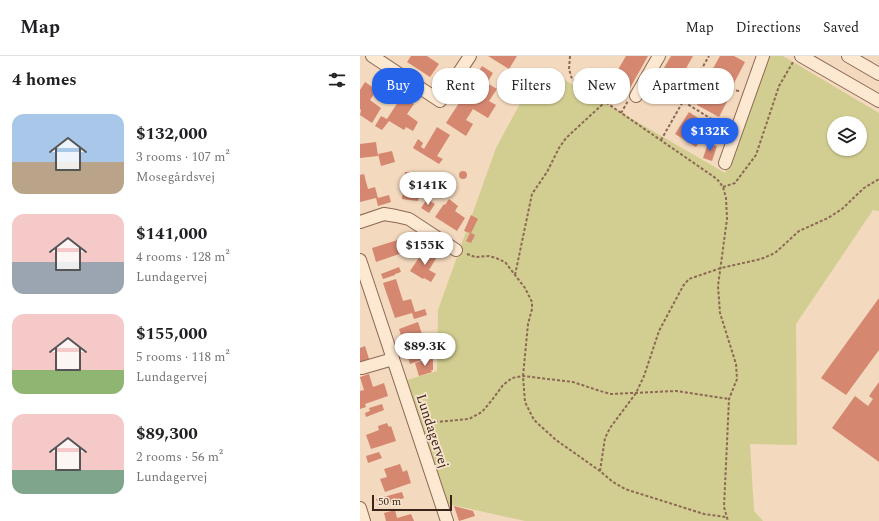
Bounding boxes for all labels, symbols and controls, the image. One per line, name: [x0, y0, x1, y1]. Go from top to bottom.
text: Map: [20, 13, 60, 42]
text: Map: [686, 17, 714, 38]
text: Directions: [736, 17, 801, 38]
text: Saved: [823, 17, 859, 38]
text: 4 homes: [12, 67, 77, 93]
chip: Buy: [372, 68, 424, 104]
chip: Rent: [432, 68, 489, 104]
chip: Filters: [497, 68, 565, 104]
chip: New: [573, 68, 630, 104]
chip: Apartment: [638, 68, 734, 104]
icon: filters: [326, 69, 348, 91]
map controls: [827, 116, 867, 156]
button: layers: [827, 116, 867, 156]
pin: $132K: [682, 118, 738, 152]
text: $132,000: [136, 121, 207, 147]
text: $132K: [690, 121, 730, 141]
icon: home: [44, 130, 92, 178]
text: 3 rooms · 107 m²: [136, 147, 230, 167]
text: Mosegårdsvej: [136, 167, 215, 187]
pin: $141K: [400, 172, 456, 206]
text: $141K: [408, 175, 448, 195]
text: $141,000: [136, 221, 207, 247]
icon: home: [44, 230, 92, 278]
pin: $155K: [397, 232, 453, 266]
text: $155K: [405, 235, 445, 255]
text: 4 rooms · 128 m²: [136, 247, 230, 267]
text: Lundagervej: [136, 267, 208, 287]
text: $155,000: [136, 321, 207, 347]
icon: home: [44, 330, 92, 378]
pin: $89.3K: [392, 333, 458, 367]
text: $89.3K: [404, 336, 446, 356]
text: 5 rooms · 118 m²: [136, 347, 230, 367]
text: Lundagervej: [136, 367, 208, 387]
street label: Lundagervej: [411, 391, 454, 471]
text: $89,300: [136, 421, 198, 447]
icon: home: [44, 430, 92, 478]
text: 2 rooms · 56 m²: [136, 447, 223, 467]
text: Lundagervej: [136, 467, 208, 487]
scale bar: [372, 493, 452, 512]
text: 50 m: [378, 493, 401, 510]

